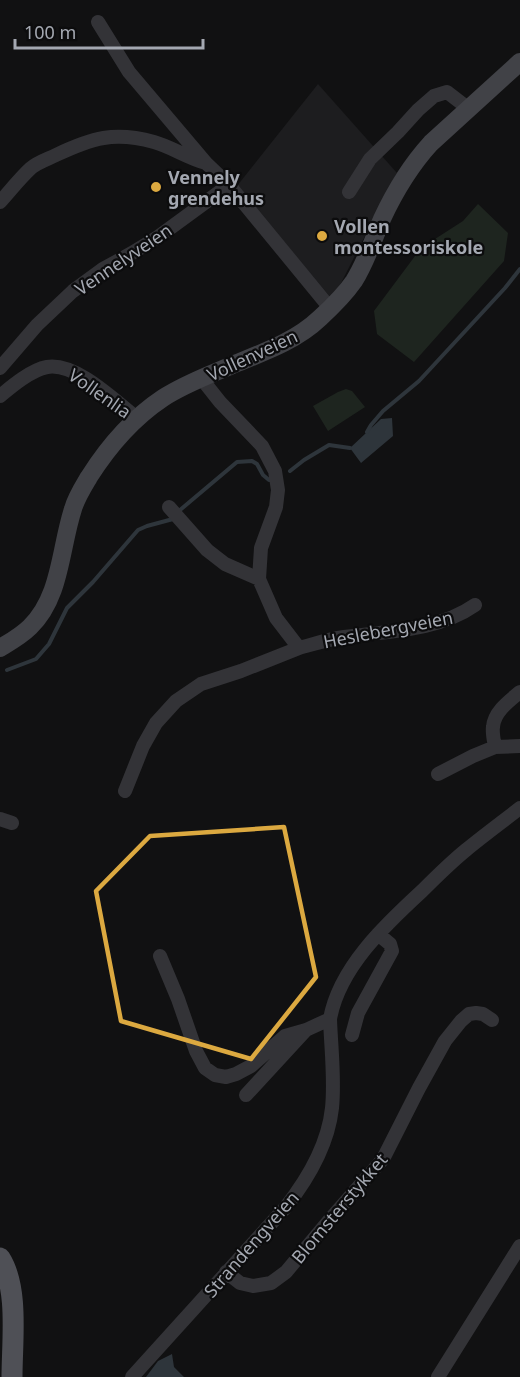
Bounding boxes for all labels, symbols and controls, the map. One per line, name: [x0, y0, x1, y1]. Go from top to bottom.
scale bar: [15, 12, 202, 50]
text: 100 m: [24, 20, 76, 44]
place label: Vennely grendehus: [168, 165, 264, 210]
marker: Vennely grendehus: [149, 180, 163, 194]
place label: Vollen montessoriskole: [334, 214, 483, 259]
street label: Vennelyveien: [70, 218, 176, 300]
marker: Vollen montessoriskole: [315, 229, 329, 243]
street label: Vollenveien: [203, 324, 301, 386]
street label: Vollenlia: [64, 363, 136, 423]
street label: Heslebergveien: [321, 605, 455, 653]
street label: Blomsterstykket: [286, 1147, 393, 1268]
street label: Strandengveien: [198, 1186, 304, 1302]

